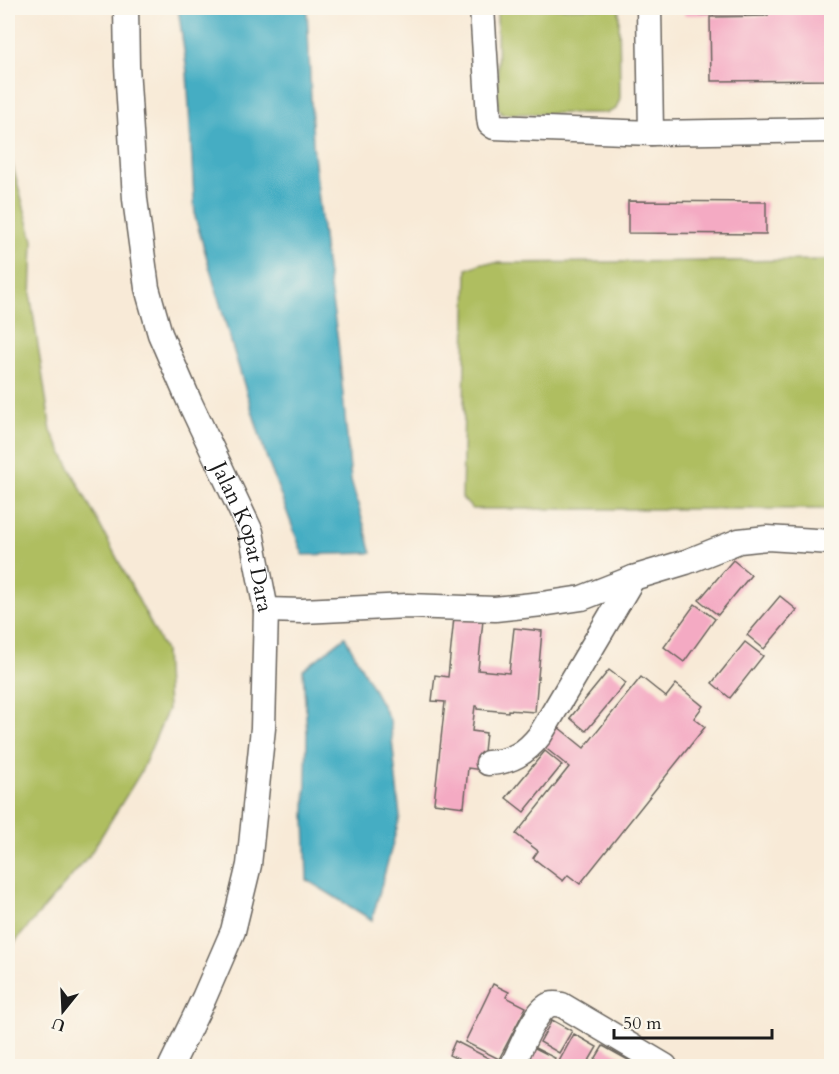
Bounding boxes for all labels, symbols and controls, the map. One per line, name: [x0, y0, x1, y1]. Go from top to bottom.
street label: Jalan Kopat Dara: [202, 454, 280, 615]
north arrow: [33, 981, 93, 1041]
scale bar: [614, 1002, 772, 1040]
text: 50 m: [623, 1011, 662, 1036]
text: U: [49, 1012, 68, 1037]

